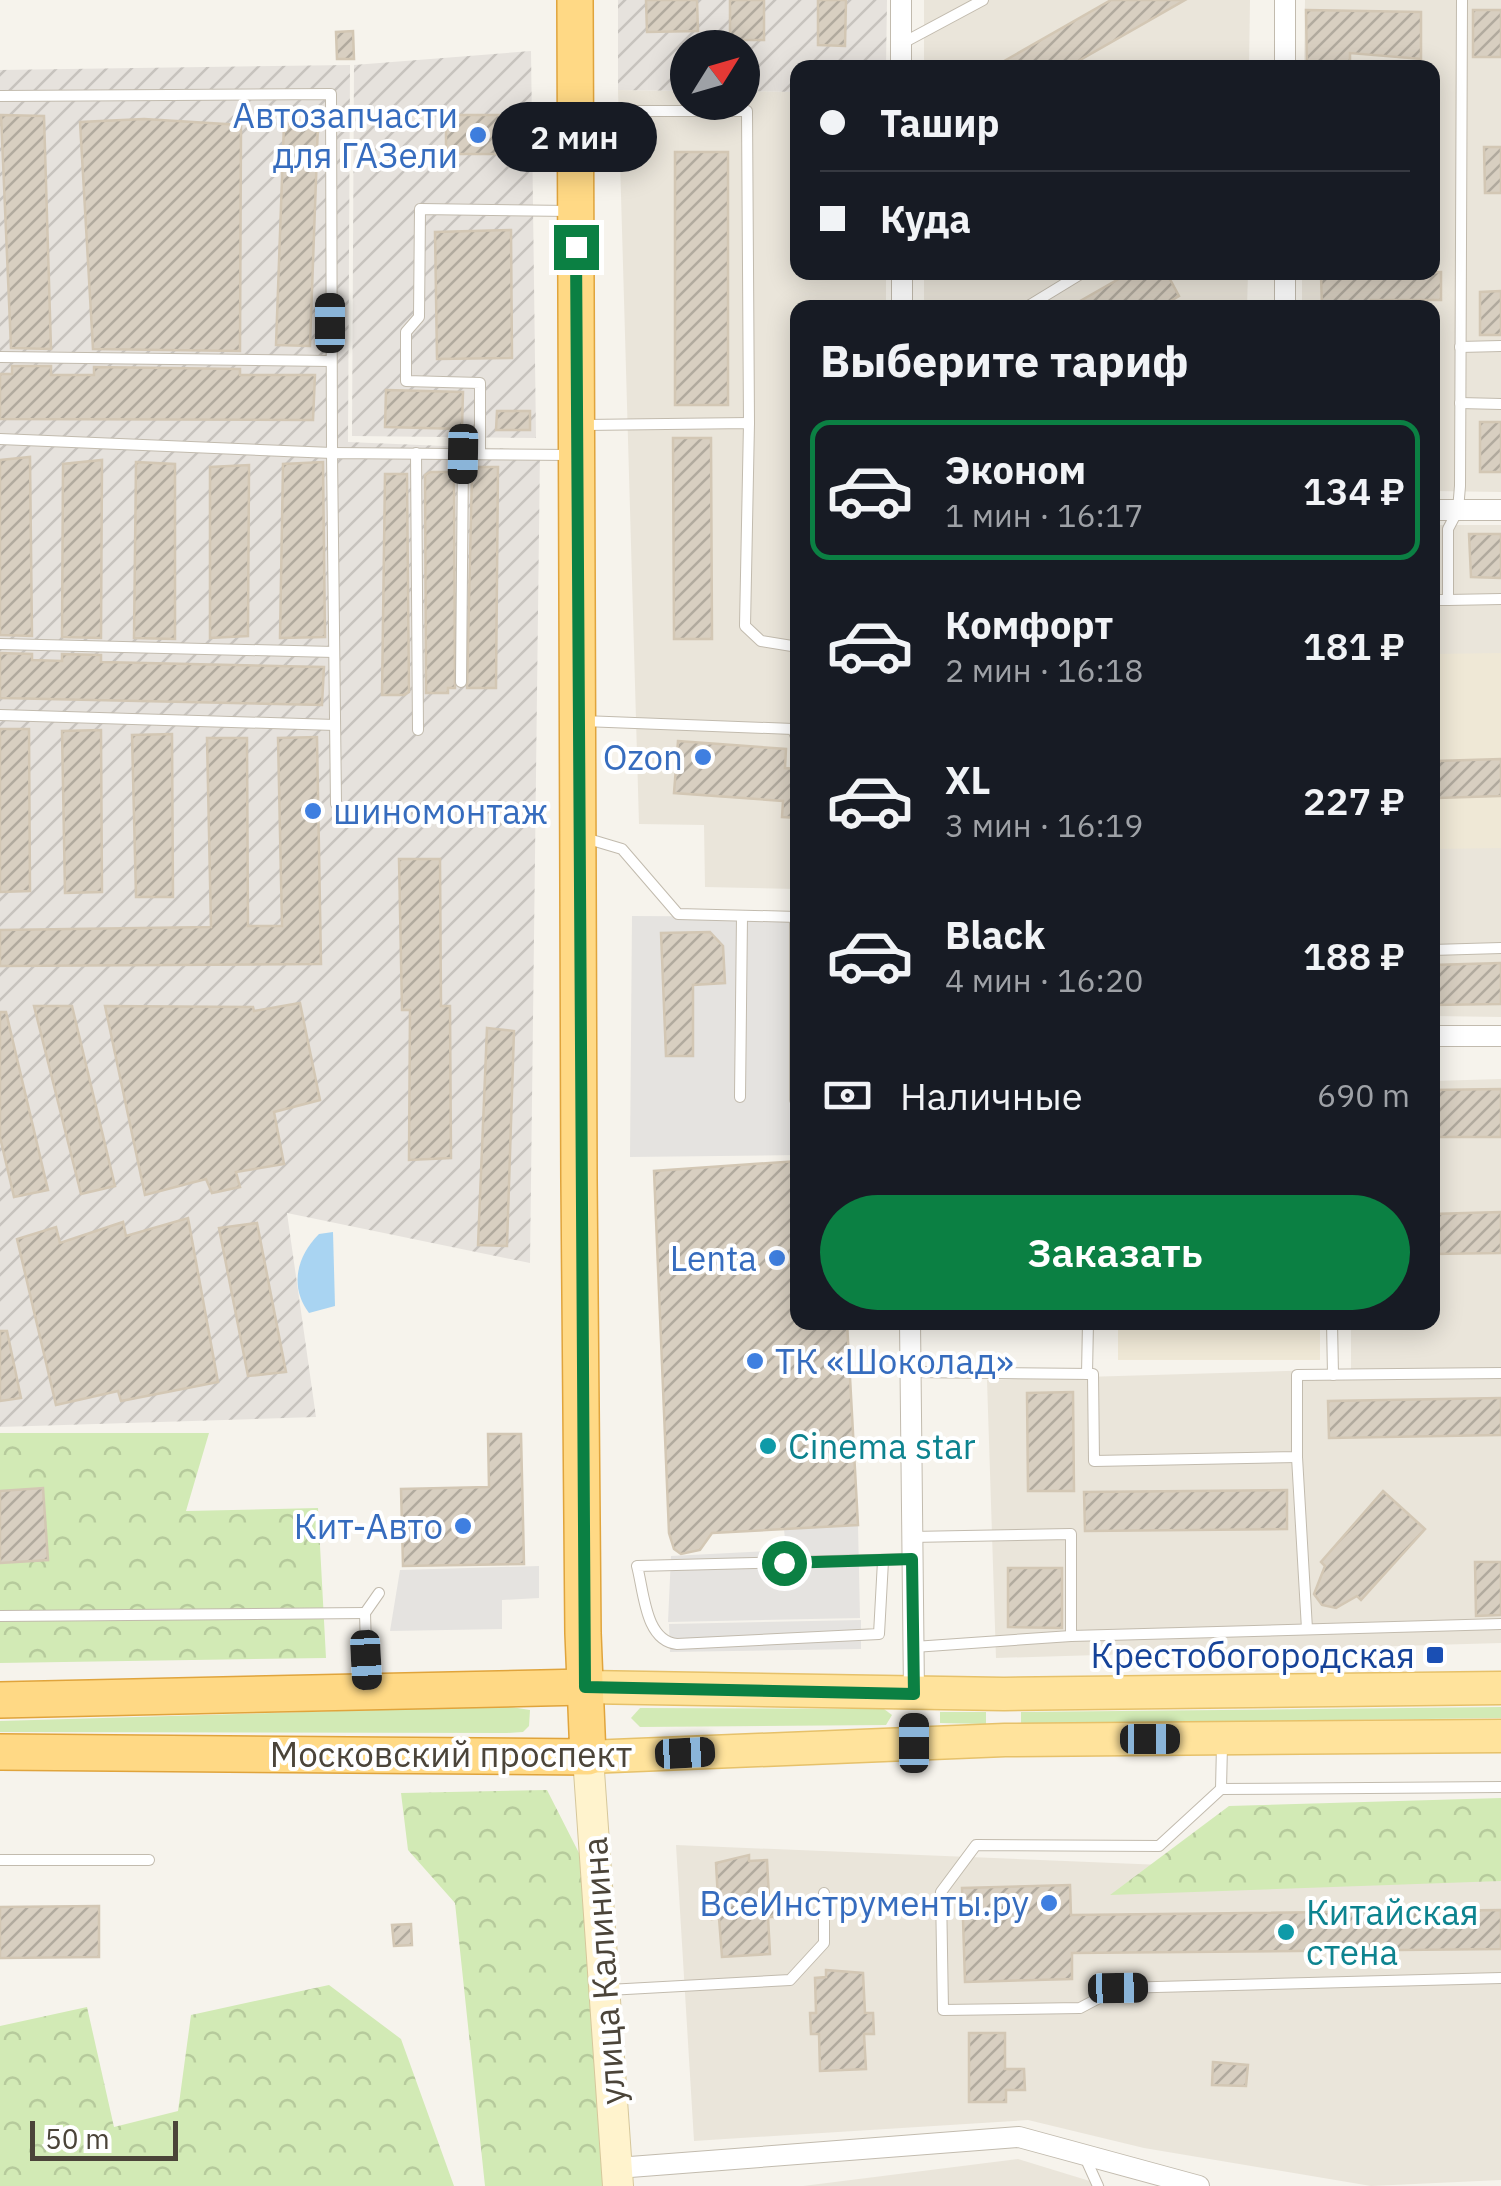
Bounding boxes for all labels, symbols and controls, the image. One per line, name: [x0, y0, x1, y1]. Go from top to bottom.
north arrow: [670, 30, 760, 120]
map controls: [670, 30, 760, 120]
place label: Автозапчасти для ГАЗели: [233, 92, 458, 178]
text: Ташир: [880, 98, 1000, 147]
callout: 2 мин: [494, 102, 658, 172]
text: 2 мин: [530, 116, 619, 158]
marker: Автозапчасти для ГАЗели: [467, 124, 489, 146]
text: Куда: [880, 194, 971, 243]
route end: [554, 225, 599, 270]
car: [315, 293, 345, 353]
text: Выберите тариф: [820, 331, 1189, 389]
car: [447, 424, 479, 484]
icon: car: [825, 445, 915, 535]
text: Эконом: [945, 445, 1086, 494]
text: 134 ₽: [1303, 466, 1405, 515]
text: 1 мин · 16:17: [945, 494, 1143, 536]
icon: car: [825, 600, 915, 690]
text: Комфорт: [945, 600, 1113, 649]
text: 181 ₽: [1303, 621, 1405, 670]
text: 2 мин · 16:18: [945, 649, 1143, 691]
place label: Ozon: [603, 734, 683, 780]
marker: Ozon: [692, 746, 714, 768]
icon: car: [825, 755, 915, 845]
text: XL: [945, 755, 991, 804]
text: 227 ₽: [1303, 776, 1405, 825]
place label: шиномонтаж: [333, 788, 548, 834]
marker: шиномонтаж: [302, 800, 324, 822]
text: 3 мин · 16:19: [945, 804, 1143, 846]
icon: car: [825, 910, 915, 1000]
text: Black: [945, 910, 1045, 959]
text: 188 ₽: [1303, 931, 1405, 980]
text: 4 мин · 16:20: [945, 959, 1143, 1001]
icon: cash: [820, 1068, 875, 1123]
text: Наличные: [900, 1071, 1083, 1120]
text: 690 m: [1317, 1074, 1410, 1116]
button: Заказать: [820, 1195, 1410, 1310]
place label: Lenta: [670, 1235, 757, 1281]
marker: Lenta: [766, 1247, 788, 1269]
place label: ТК «Шоколад»: [775, 1338, 1014, 1384]
marker: ТК «Шоколад»: [744, 1350, 766, 1372]
place label: Cinema star: [788, 1423, 976, 1469]
marker: Cinema star: [757, 1435, 779, 1457]
place label: Кит-Авто: [294, 1503, 443, 1549]
marker: Кит-Авто: [452, 1515, 474, 1537]
route start: [762, 1541, 807, 1586]
car: [349, 1629, 383, 1691]
place label: Крестобогородская: [1091, 1632, 1415, 1678]
marker: Крестобогородская: [1424, 1644, 1446, 1666]
car: [899, 1713, 929, 1773]
car: [1120, 1724, 1180, 1754]
street label: Московский проспект: [270, 1731, 632, 1777]
car: [654, 1736, 716, 1770]
street label: улица Калинина: [571, 1836, 635, 2106]
place label: ВсеИнструменты.ру: [699, 1880, 1029, 1926]
place label: Китайская стена: [1306, 1889, 1479, 1975]
marker: ВсеИнструменты.ру: [1038, 1892, 1060, 1914]
marker: Китайская стена: [1275, 1921, 1297, 1943]
car: [1088, 1972, 1148, 2004]
scale bar: [30, 2116, 178, 2160]
text: 50 m: [45, 2120, 110, 2157]

